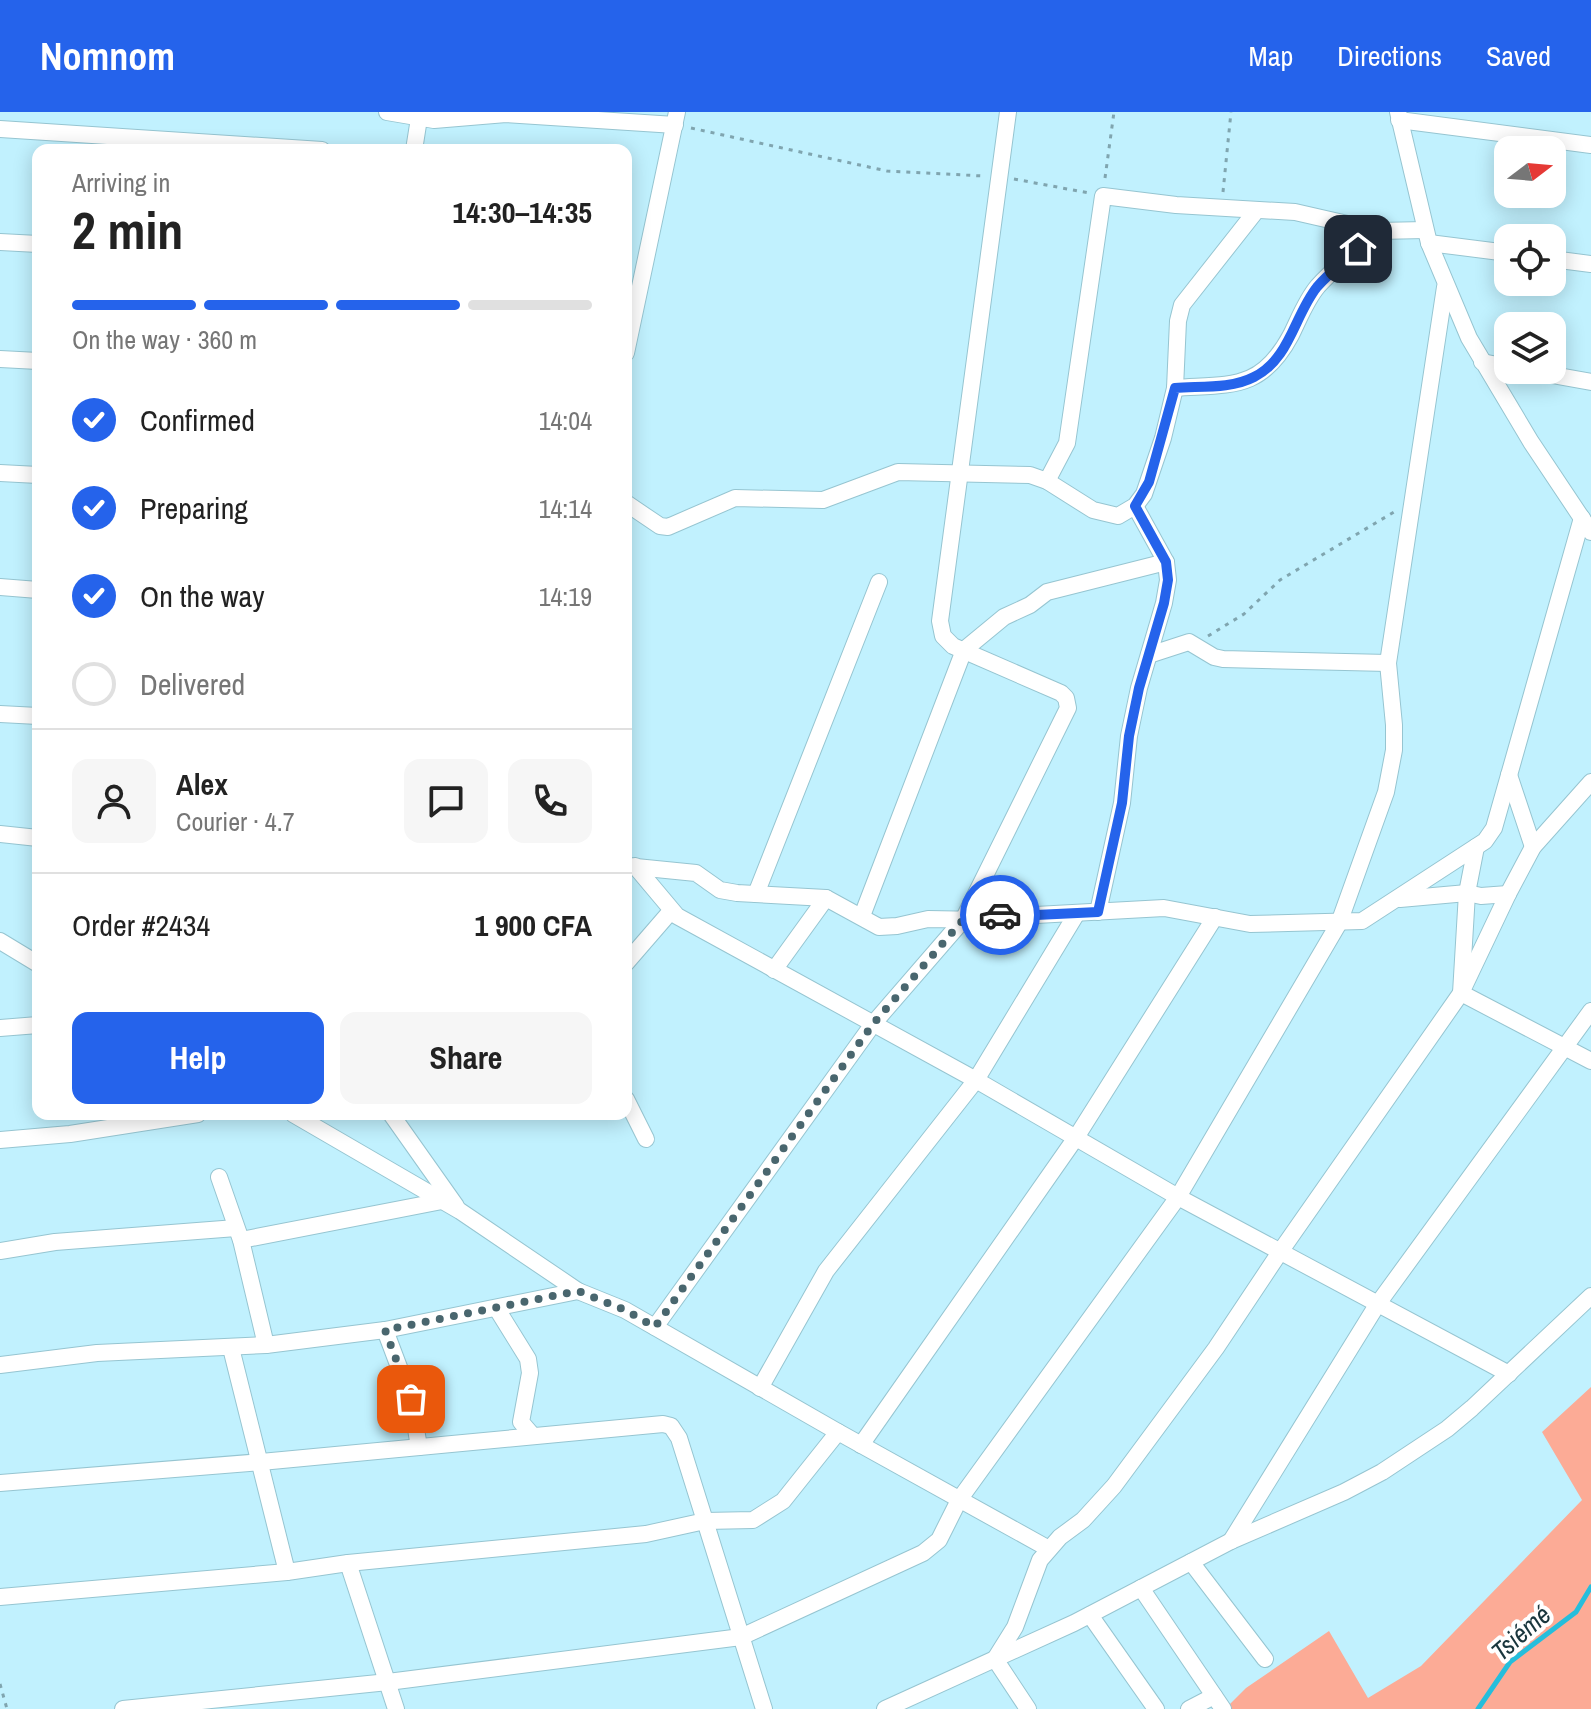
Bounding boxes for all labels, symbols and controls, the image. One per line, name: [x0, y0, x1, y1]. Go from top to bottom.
text: Nomnom: [40, 31, 175, 82]
text: Map: [1249, 37, 1293, 75]
text: Directions: [1337, 37, 1442, 75]
text: Saved: [1486, 37, 1551, 75]
north arrow: [1494, 136, 1566, 208]
map controls: [1494, 136, 1566, 384]
text: Arriving in: [72, 165, 170, 200]
text: 14:30–14:35: [453, 192, 592, 232]
text: 2 min: [72, 195, 183, 265]
pin: [1324, 215, 1392, 283]
button: locate: [1494, 224, 1566, 296]
icon: home: [1336, 227, 1380, 271]
button: layers: [1494, 312, 1566, 384]
text: On the way · 360 m: [72, 322, 257, 357]
icon: check: [72, 398, 116, 442]
text: Confirmed: [140, 400, 255, 440]
text: 14:04: [539, 403, 592, 438]
icon: check: [72, 486, 116, 530]
text: Preparing: [140, 488, 248, 528]
text: 14:14: [539, 491, 592, 526]
icon: check: [72, 574, 116, 618]
text: On the way: [140, 576, 264, 616]
text: 14:19: [539, 579, 592, 614]
text: Delivered: [140, 664, 245, 704]
button: person: [72, 759, 156, 843]
button: chat: [404, 759, 488, 843]
button: phone: [508, 759, 592, 843]
text: Alex: [176, 764, 228, 804]
text: Courier · 4.7: [176, 804, 295, 839]
courier: [960, 875, 1040, 955]
icon: car: [978, 893, 1022, 937]
text: Order #2434: [72, 905, 210, 945]
text: 1 900 CFA: [474, 905, 592, 945]
button: Help: [72, 1012, 324, 1104]
button: Share: [340, 1012, 592, 1104]
pin: [377, 1365, 445, 1433]
icon: bag: [389, 1377, 433, 1421]
water label: Tsiémé: [1483, 1597, 1558, 1668]

